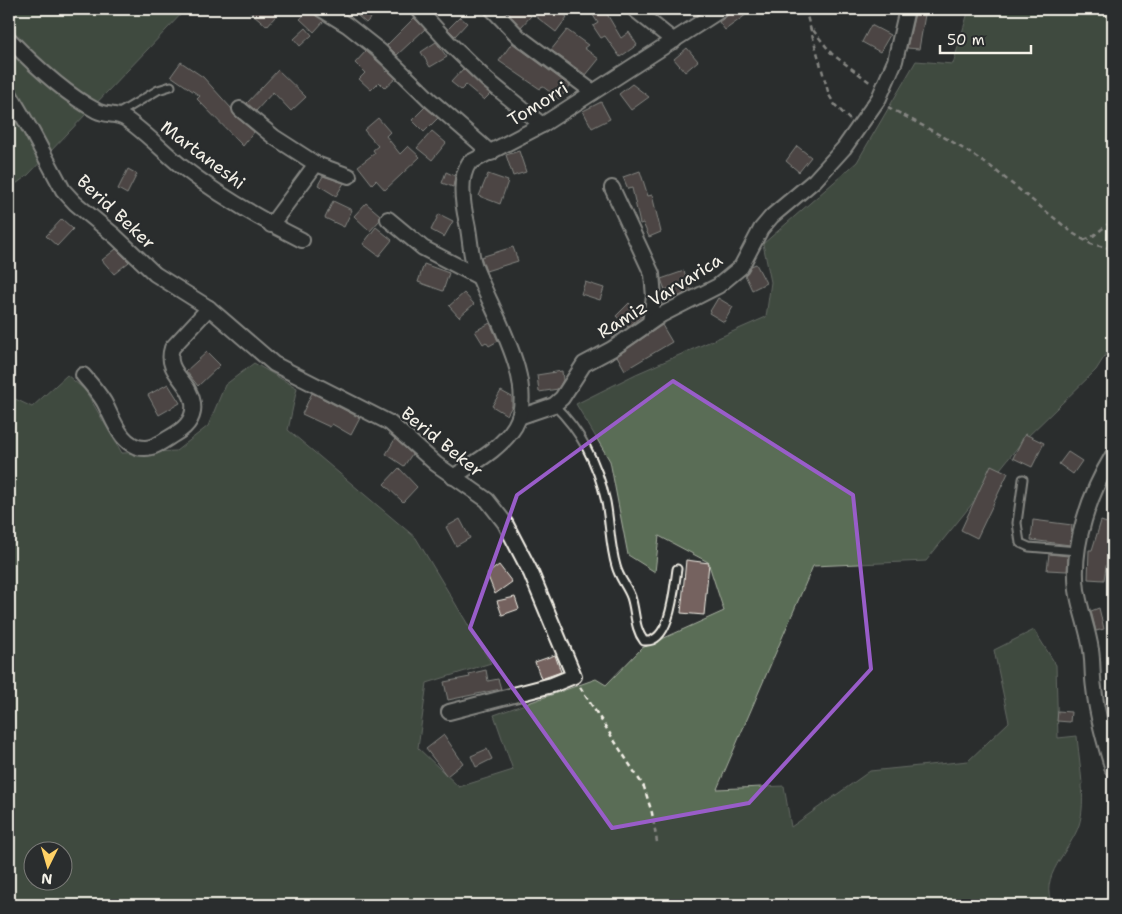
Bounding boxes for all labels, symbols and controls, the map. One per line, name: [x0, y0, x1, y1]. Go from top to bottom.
scale bar: [940, 22, 1031, 54]
text: 50 m: [947, 30, 985, 50]
street label: Tomorri: [503, 76, 573, 132]
street label: Martaneshi: [156, 115, 250, 195]
street label: Berid Beker: [72, 169, 160, 255]
street label: Ramiz Varvarica: [593, 248, 727, 344]
street label: Berid Beker: [396, 401, 488, 483]
north arrow: [22, 842, 72, 892]
text: N: [41, 870, 53, 888]

